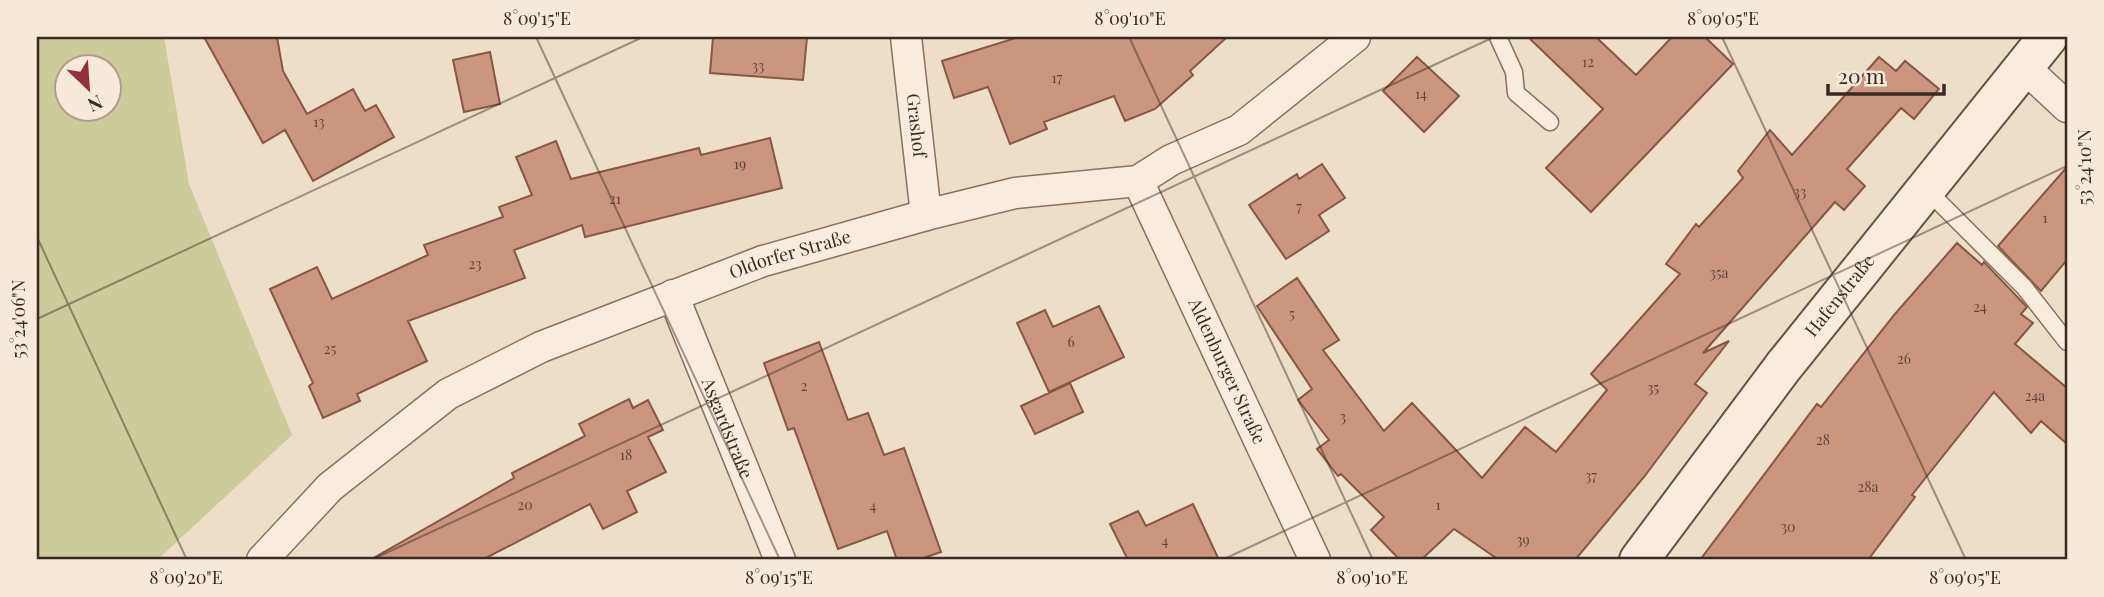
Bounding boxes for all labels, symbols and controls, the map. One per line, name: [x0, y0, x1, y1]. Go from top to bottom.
text: 8°09'15"E: [503, 6, 571, 30]
text: 8°09'10"E: [1094, 6, 1166, 30]
text: 8°09'05"E: [1687, 6, 1759, 30]
north arrow: [52, 52, 122, 122]
house number: 12: [1582, 52, 1594, 71]
scale bar: [1828, 52, 1943, 96]
house number: 33: [752, 56, 764, 75]
text: 20 m: [1838, 61, 1885, 89]
house number: 17: [1052, 68, 1063, 87]
house number: 14: [1415, 84, 1427, 103]
text: N: [84, 90, 107, 119]
street label: Grashof: [901, 92, 933, 161]
house number: 13: [313, 112, 325, 131]
text: 53°24'10"N: [2072, 128, 2096, 205]
house number: 19: [734, 154, 746, 173]
house number: 33: [1794, 182, 1806, 201]
house number: 21: [609, 189, 621, 208]
house number: 7: [1296, 197, 1302, 216]
house number: 1: [2042, 208, 2048, 227]
street label: Oldorfer Straße: [725, 224, 853, 284]
street label: Hafenstraße: [1799, 249, 1880, 341]
house number: 23: [468, 254, 482, 273]
house number: 35a: [1709, 263, 1729, 282]
text: 53°24'06"N: [6, 279, 30, 358]
street label: Aldenburger Straße: [1183, 293, 1272, 448]
house number: 24: [1973, 297, 1987, 316]
house number: 5: [1289, 304, 1295, 323]
house number: 6: [1067, 332, 1075, 351]
house number: 25: [324, 339, 336, 358]
house number: 26: [1897, 349, 1911, 368]
street label: Asgardstraße: [696, 373, 759, 482]
house number: 2: [801, 376, 808, 395]
house number: 35: [1647, 378, 1659, 397]
house number: 24a: [2025, 386, 2045, 405]
house number: 3: [1340, 407, 1346, 426]
house number: 28: [1816, 430, 1830, 449]
house number: 18: [620, 445, 632, 464]
house number: 37: [1585, 466, 1597, 485]
house number: 28a: [1858, 477, 1879, 496]
house number: 20: [517, 495, 533, 514]
house number: 1: [1435, 495, 1441, 514]
house number: 4: [870, 496, 877, 515]
house number: 30: [1781, 517, 1795, 536]
house number: 39: [1516, 530, 1530, 549]
house number: 4: [1162, 531, 1169, 550]
text: 8°09'20"E: [149, 565, 223, 589]
text: 8°09'15"E: [745, 565, 813, 589]
text: 8°09'10"E: [1336, 565, 1408, 589]
text: 8°09'05"E: [1929, 565, 2001, 589]

